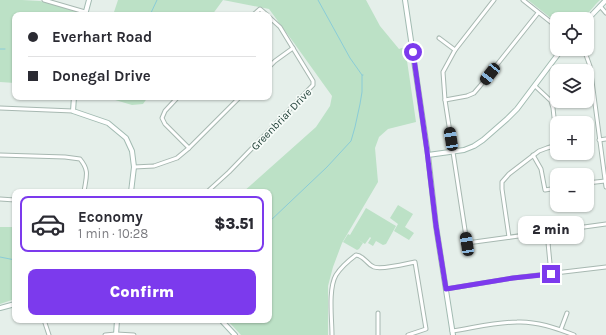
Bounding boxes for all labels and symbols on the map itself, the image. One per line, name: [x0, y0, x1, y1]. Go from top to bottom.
route start: [404, 43, 422, 61]
car: [478, 61, 502, 87]
street label: Greenbriar Drive: [249, 85, 314, 153]
car: [443, 126, 459, 152]
callout: 2 min: [518, 216, 584, 244]
car: [459, 231, 475, 257]
route end: [542, 265, 560, 283]

